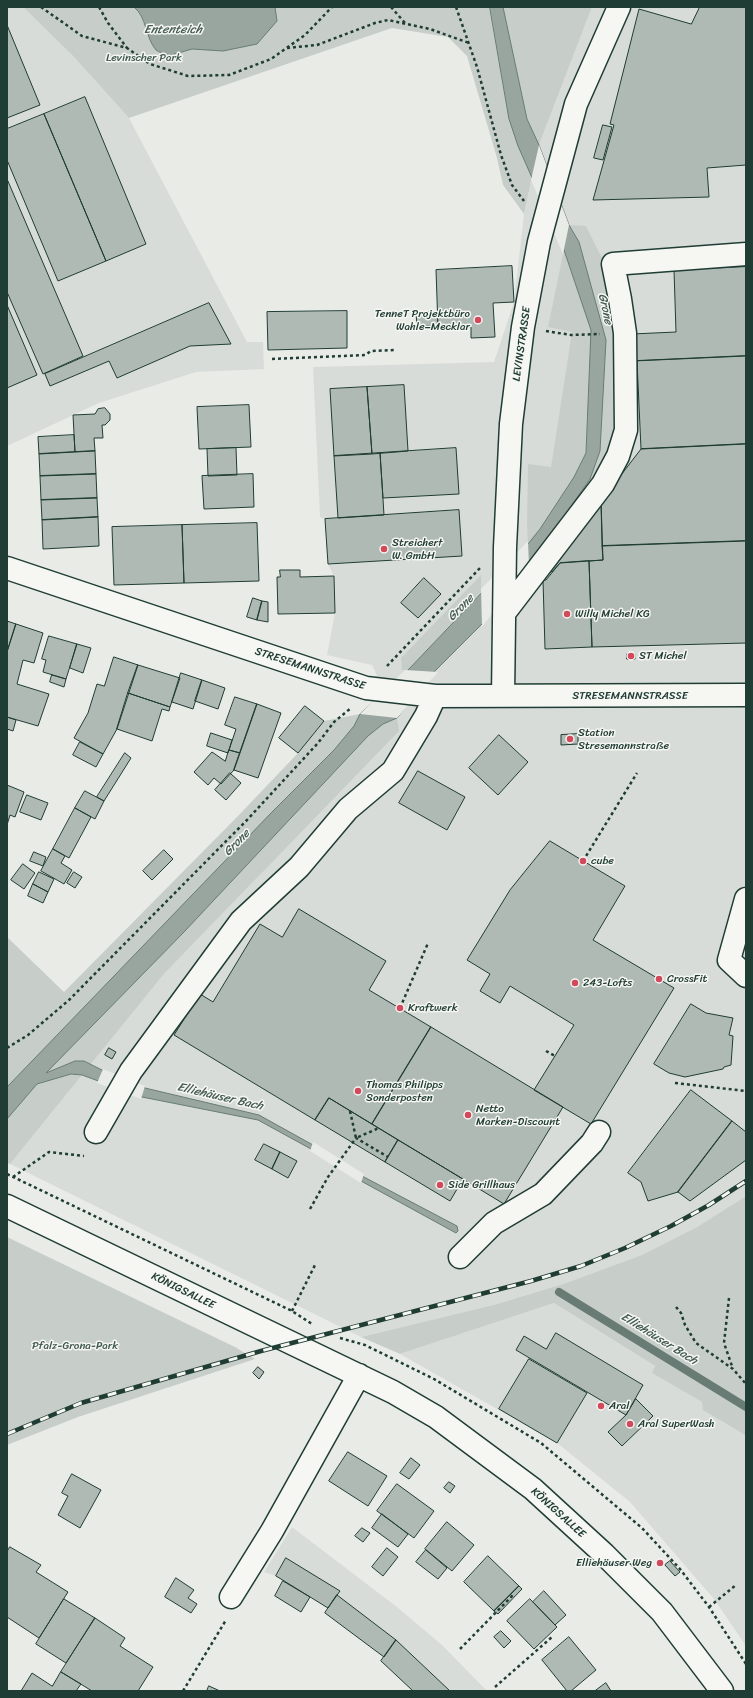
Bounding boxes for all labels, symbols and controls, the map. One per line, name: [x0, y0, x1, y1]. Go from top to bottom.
water label: Ententeich: [144, 23, 202, 37]
park label: Levinscher Park: [106, 51, 182, 65]
water label: Grone: [595, 292, 615, 326]
street label: LEVINSTRASSE: [510, 306, 534, 382]
place label: TenneT Projektbüro Wahle–Mecklar: [375, 307, 470, 333]
marker: TenneT Projektbüro Wahle–Mecklar: [473, 315, 483, 325]
place label: Streichert W. GmbH: [392, 536, 442, 562]
marker: Streichert W. GmbH: [379, 544, 389, 554]
water label: Grone: [445, 592, 477, 624]
place label: Willy Michel KG: [575, 607, 650, 621]
marker: Willy Michel KG: [562, 609, 572, 619]
street label: STRESEMANNSTRASSE: [253, 645, 367, 693]
place label: ST Michel: [639, 649, 687, 663]
marker: ST Michel: [626, 651, 636, 661]
street label: STRESEMANNSTRASSE: [572, 689, 688, 703]
place label: Station Stresemannstraße: [578, 726, 669, 752]
marker: Station Stresemannstraße: [565, 734, 575, 744]
water label: Grone: [221, 827, 253, 859]
place label: cube: [591, 854, 614, 868]
marker: cube: [578, 856, 588, 866]
place label: CrossFit: [667, 972, 707, 986]
marker: CrossFit: [654, 974, 664, 984]
place label: 243-Lofts: [583, 976, 632, 990]
marker: 243-Lofts: [570, 978, 580, 988]
place label: Kraftwerk: [408, 1001, 458, 1015]
marker: Kraftwerk: [395, 1003, 405, 1013]
place label: Thomas Philipps Sonderposten: [366, 1078, 443, 1104]
water label: Elliehäuser Bach: [176, 1080, 264, 1114]
marker: Thomas Philipps Sonderposten: [353, 1086, 363, 1096]
place label: Netto Marken-Discount: [476, 1102, 560, 1128]
marker: Netto Marken-Discount: [463, 1110, 473, 1120]
place label: Side Grillhaus: [448, 1178, 515, 1192]
marker: Side Grillhaus: [435, 1180, 445, 1190]
street label: KÖNIGSALLEE: [149, 1270, 217, 1312]
water label: Elliehäuser Bach: [618, 1310, 700, 1368]
park label: Pfalz-Grona-Park: [32, 1339, 118, 1353]
place label: Aral: [609, 1399, 629, 1413]
marker: Aral: [596, 1401, 606, 1411]
place label: Aral SuperWash: [638, 1417, 714, 1431]
marker: Aral SuperWash: [625, 1419, 635, 1429]
street label: KÖNIGSALLEE: [528, 1485, 588, 1541]
place label: Elliehäuser Weg: [576, 1556, 652, 1570]
marker: Elliehäuser Weg: [655, 1558, 665, 1568]

